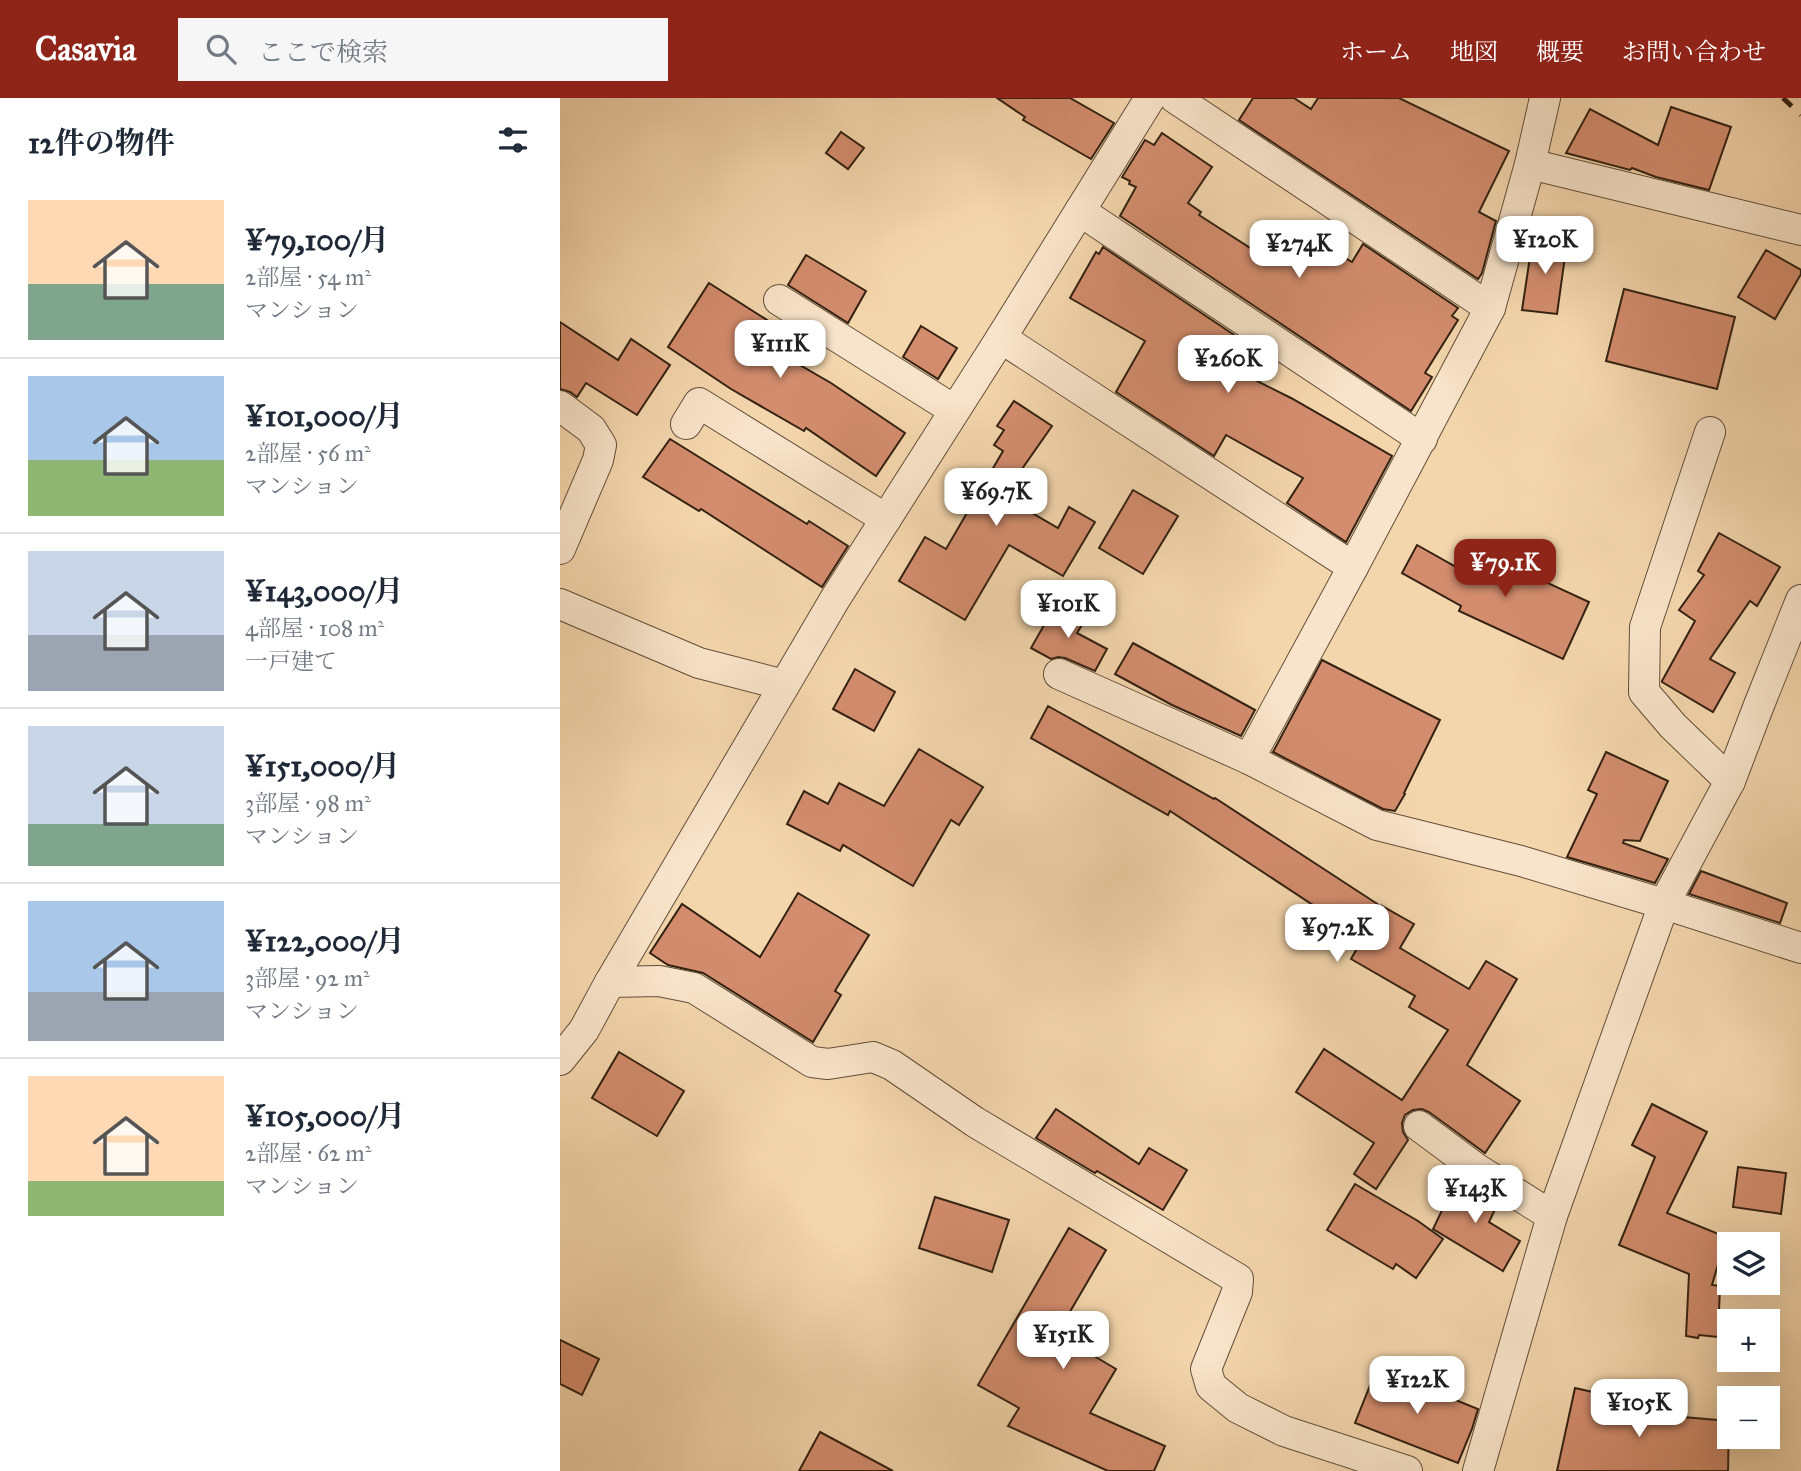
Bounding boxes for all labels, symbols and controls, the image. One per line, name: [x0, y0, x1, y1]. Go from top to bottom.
search box: [178, 18, 668, 81]
text: Casavia: [35, 29, 136, 69]
icon: search: [202, 30, 240, 68]
text: ここで検索: [258, 36, 388, 68]
text: ホーム: [1340, 37, 1412, 67]
text: 地図: [1450, 37, 1498, 67]
text: 概要: [1536, 37, 1584, 67]
text: お問い合わせ: [1622, 37, 1766, 67]
icon: filters: [494, 121, 532, 159]
text: 12件の物件: [28, 125, 175, 161]
pin: ¥120K: [1496, 216, 1594, 276]
pin: ¥274K: [1250, 220, 1348, 280]
text: ¥79,100/月: [245, 222, 389, 258]
text: ¥120K: [1512, 225, 1578, 253]
icon: home: [84, 228, 168, 312]
text: ¥274K: [1266, 229, 1332, 257]
text: 2部屋 · 54 m²: [245, 263, 371, 291]
text: マンション: [245, 296, 359, 324]
pin: ¥111K: [731, 320, 829, 380]
text: ¥111K: [751, 329, 809, 357]
pin: ¥260K: [1179, 336, 1277, 395]
text: ¥260K: [1194, 344, 1262, 372]
text: ¥101,000/月: [245, 398, 404, 434]
icon: home: [84, 404, 168, 488]
text: 2部屋 · 56 m²: [245, 439, 371, 467]
pin: ¥69.7K: [939, 468, 1053, 528]
text: マンション: [245, 472, 359, 500]
text: ¥69.7K: [960, 477, 1032, 505]
pin: ¥79.1K: [1448, 540, 1562, 599]
text: ¥79.1K: [1470, 548, 1540, 576]
text: ¥143,000/月: [245, 573, 403, 609]
icon: home: [84, 579, 168, 663]
pin: ¥101K: [1019, 580, 1117, 640]
text: ¥101K: [1037, 589, 1099, 617]
text: 4部屋 · 108 m²: [245, 614, 384, 642]
text: 一戸建て: [245, 647, 337, 675]
text: ¥151,000/月: [245, 748, 400, 784]
icon: home: [84, 754, 168, 838]
text: 3部屋 · 98 m²: [245, 789, 371, 817]
text: マンション: [245, 822, 359, 850]
pin: ¥97.2K: [1280, 904, 1394, 964]
text: ¥97.2K: [1301, 913, 1373, 941]
text: ¥122,000/月: [245, 923, 405, 959]
icon: home: [84, 929, 168, 1013]
text: 3部屋 · 92 m²: [245, 964, 370, 992]
text: マンション: [245, 997, 359, 1025]
text: ¥105,000/月: [245, 1098, 405, 1134]
icon: home: [84, 1104, 168, 1188]
text: 2部屋 · 62 m²: [245, 1139, 371, 1167]
pin: ¥143K: [1426, 1166, 1524, 1225]
text: マンション: [245, 1172, 359, 1200]
text: ¥143K: [1444, 1174, 1506, 1202]
map controls: [1717, 1232, 1780, 1449]
button: layers: [1717, 1232, 1780, 1295]
button: +: [1717, 1309, 1780, 1372]
pin: ¥151K: [1014, 1312, 1112, 1371]
text: ¥151K: [1033, 1320, 1093, 1348]
pin: ¥122K: [1368, 1356, 1466, 1416]
text: ¥122K: [1385, 1365, 1449, 1393]
pin: ¥105K: [1590, 1380, 1688, 1439]
button: −: [1717, 1386, 1780, 1449]
text: ¥105K: [1607, 1388, 1671, 1416]

